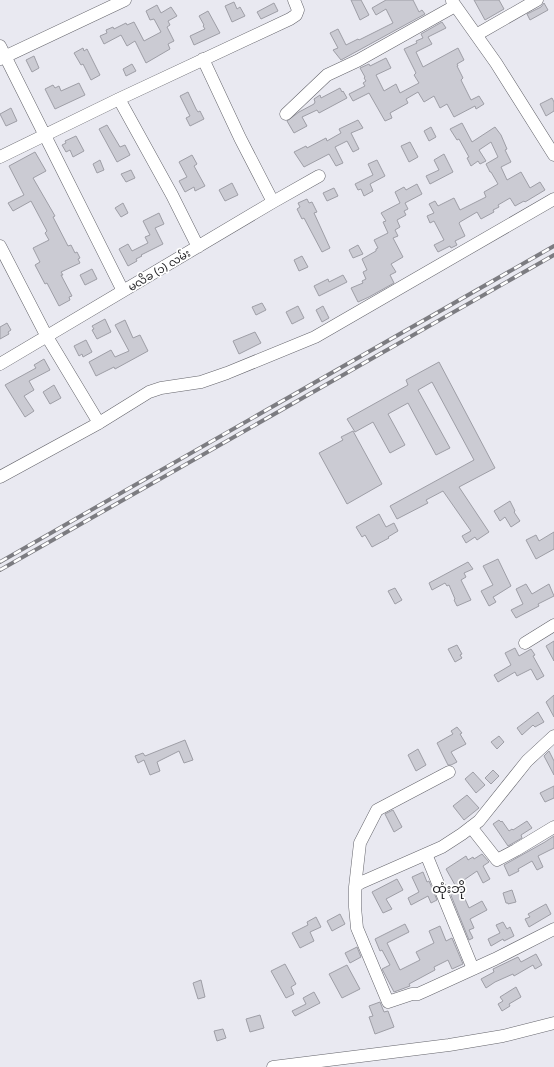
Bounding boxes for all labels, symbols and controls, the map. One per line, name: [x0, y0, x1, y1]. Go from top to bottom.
street label: မလိခ (၁) လမ်း: [125, 246, 193, 294]
district label: ထုံးဘို: [432, 880, 466, 899]

